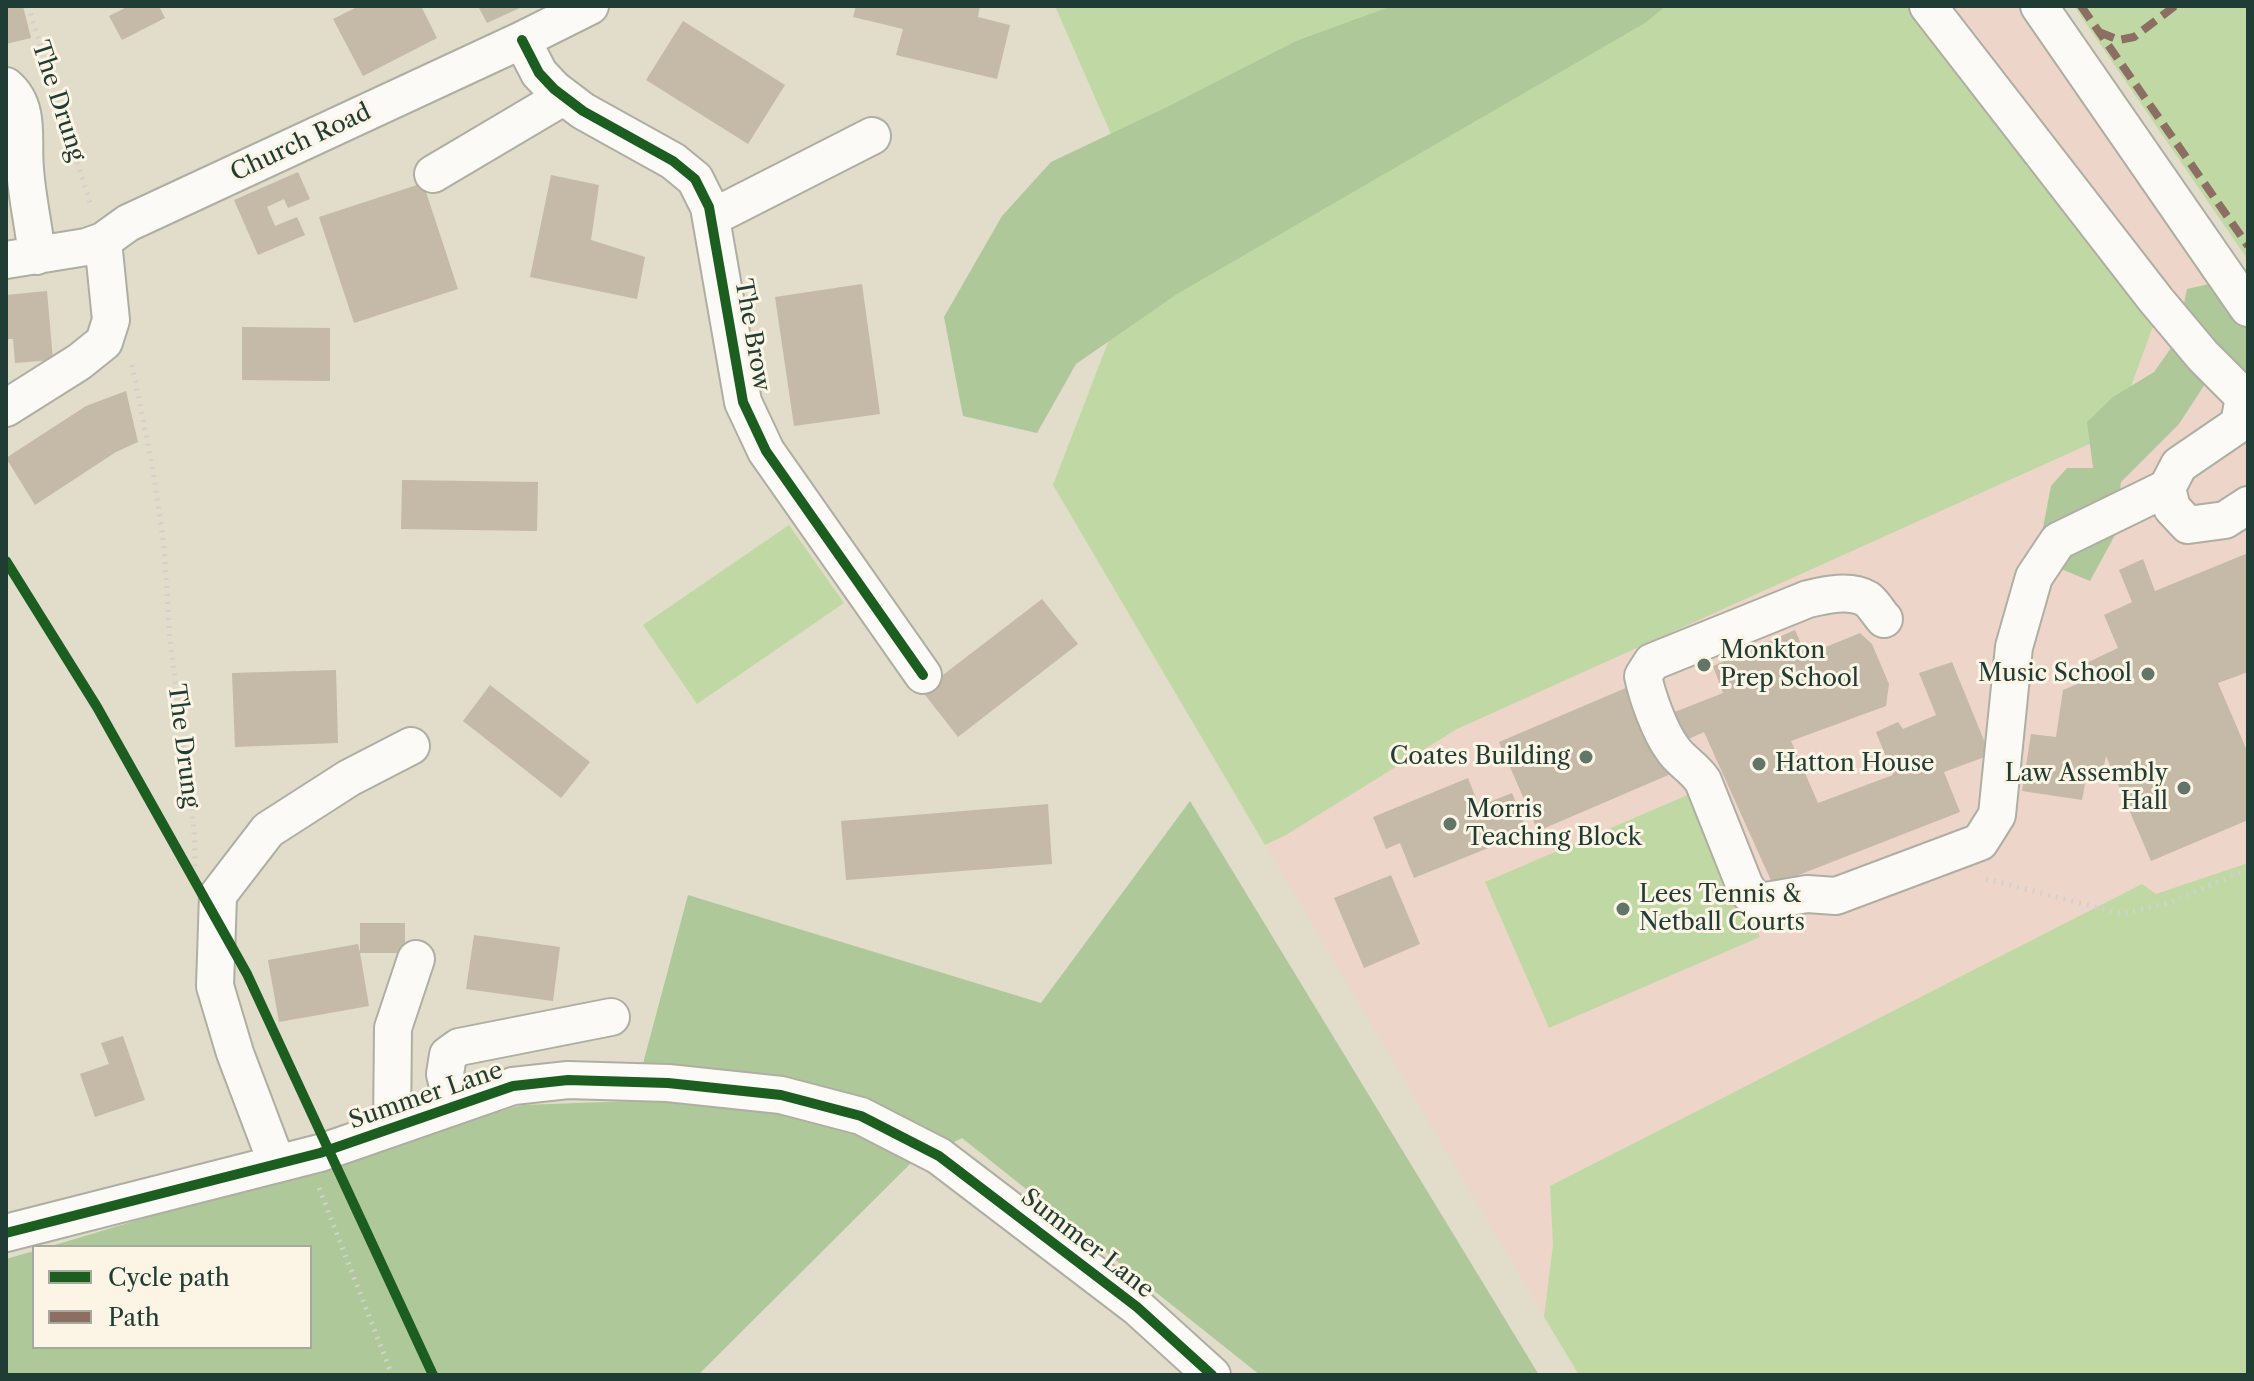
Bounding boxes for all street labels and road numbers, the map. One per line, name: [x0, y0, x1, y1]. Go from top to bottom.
street label: The Drung: [25, 37, 91, 165]
street label: Church Road: [226, 98, 376, 188]
street label: The Brow: [728, 277, 776, 393]
street label: The Drung: [161, 682, 205, 810]
street label: Summer Lane: [345, 1056, 507, 1136]
street label: Summer Lane: [1015, 1183, 1159, 1305]

